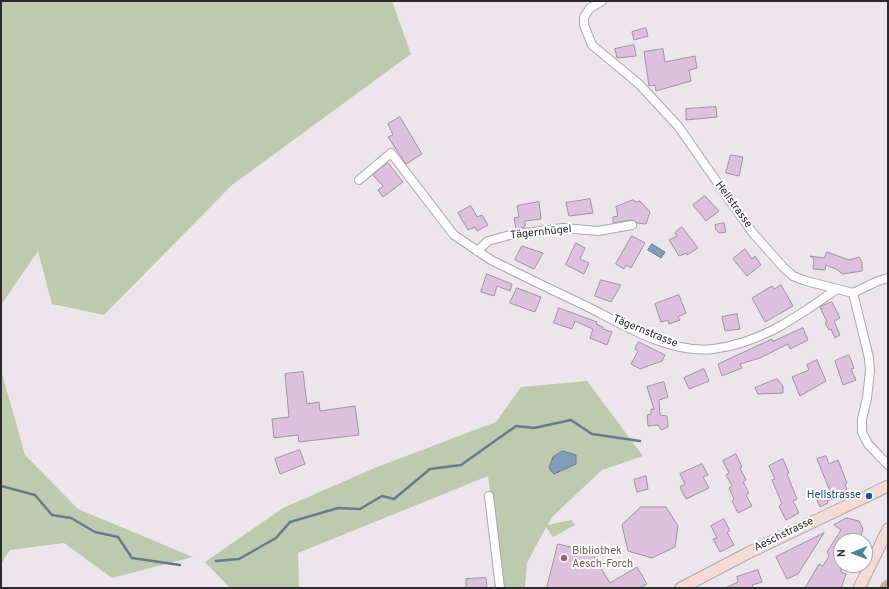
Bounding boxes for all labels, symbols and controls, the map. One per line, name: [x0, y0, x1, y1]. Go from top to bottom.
street label: Hellstrasse: [712, 179, 754, 231]
street label: Tägernhügel: [510, 223, 572, 243]
street label: Tägernstrasse: [611, 313, 679, 351]
place label: Hellstrasse: [807, 489, 861, 503]
marker: Hellstrasse: [864, 491, 874, 501]
street label: Aeschstrasse: [752, 515, 816, 555]
north arrow: [833, 533, 873, 573]
place label: Bibliothek Aesch-Forch: [572, 545, 633, 571]
text: N: [835, 549, 849, 557]
marker: Bibliothek Aesch-Forch: [559, 553, 569, 563]

